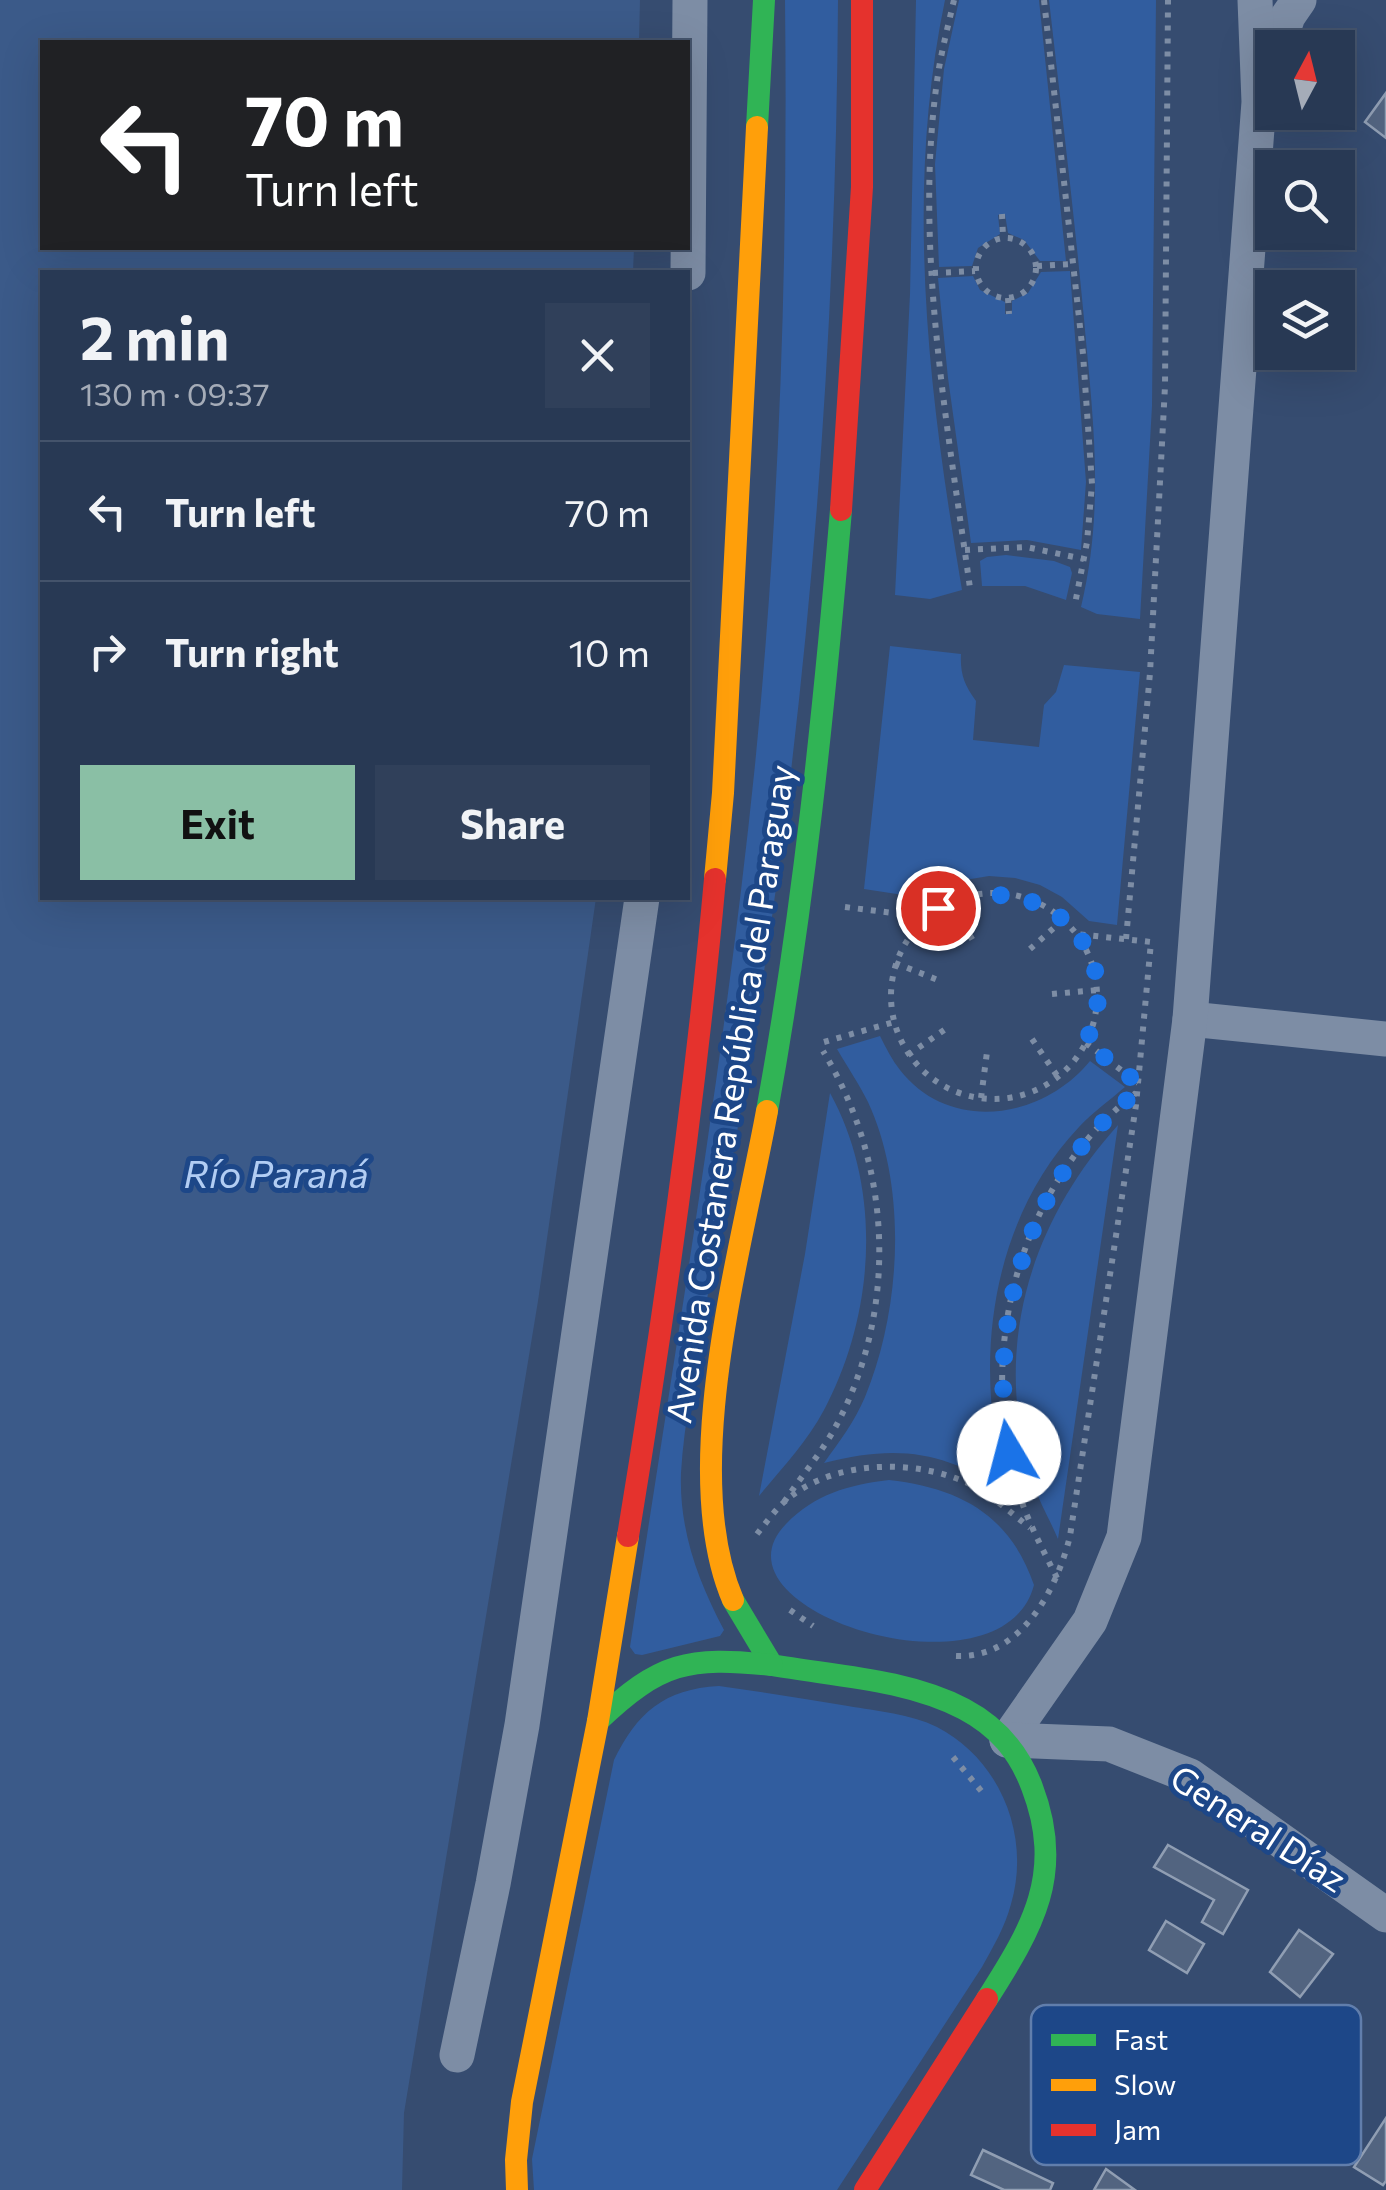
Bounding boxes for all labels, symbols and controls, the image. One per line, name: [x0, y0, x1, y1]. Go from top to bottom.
north arrow: [1255, 30, 1355, 130]
map controls: [1255, 30, 1355, 370]
text: 70 m: [245, 75, 404, 160]
icon: left: [80, 80, 210, 210]
button: search: [1255, 150, 1355, 250]
text: Turn left: [245, 160, 419, 215]
button: layers: [1255, 270, 1355, 370]
text: 2 min: [80, 299, 229, 372]
button: close: [545, 303, 650, 408]
text: 130 m · 09:37: [80, 373, 270, 413]
icon: left: [80, 484, 135, 539]
text: Turn left: [165, 488, 316, 535]
text: 70 m: [565, 488, 650, 535]
icon: right: [80, 624, 135, 679]
text: Turn right: [165, 628, 339, 675]
text: 10 m: [569, 628, 650, 675]
street label: Avenida Costanera República del Paraguay: [655, 761, 802, 1426]
button: Exit: [80, 765, 355, 880]
button: Share: [375, 765, 650, 880]
pin: [896, 866, 981, 951]
icon: arrive: [911, 881, 966, 936]
water label: Río Paraná: [183, 1149, 370, 1196]
position arrow: [957, 1401, 1061, 1505]
street label: General Díaz: [1164, 1754, 1355, 1900]
legend: [1031, 2005, 1361, 2165]
text: Fast: [1114, 2022, 1168, 2056]
text: Slow: [1114, 2067, 1176, 2101]
text: Jam: [1114, 2112, 1161, 2146]

